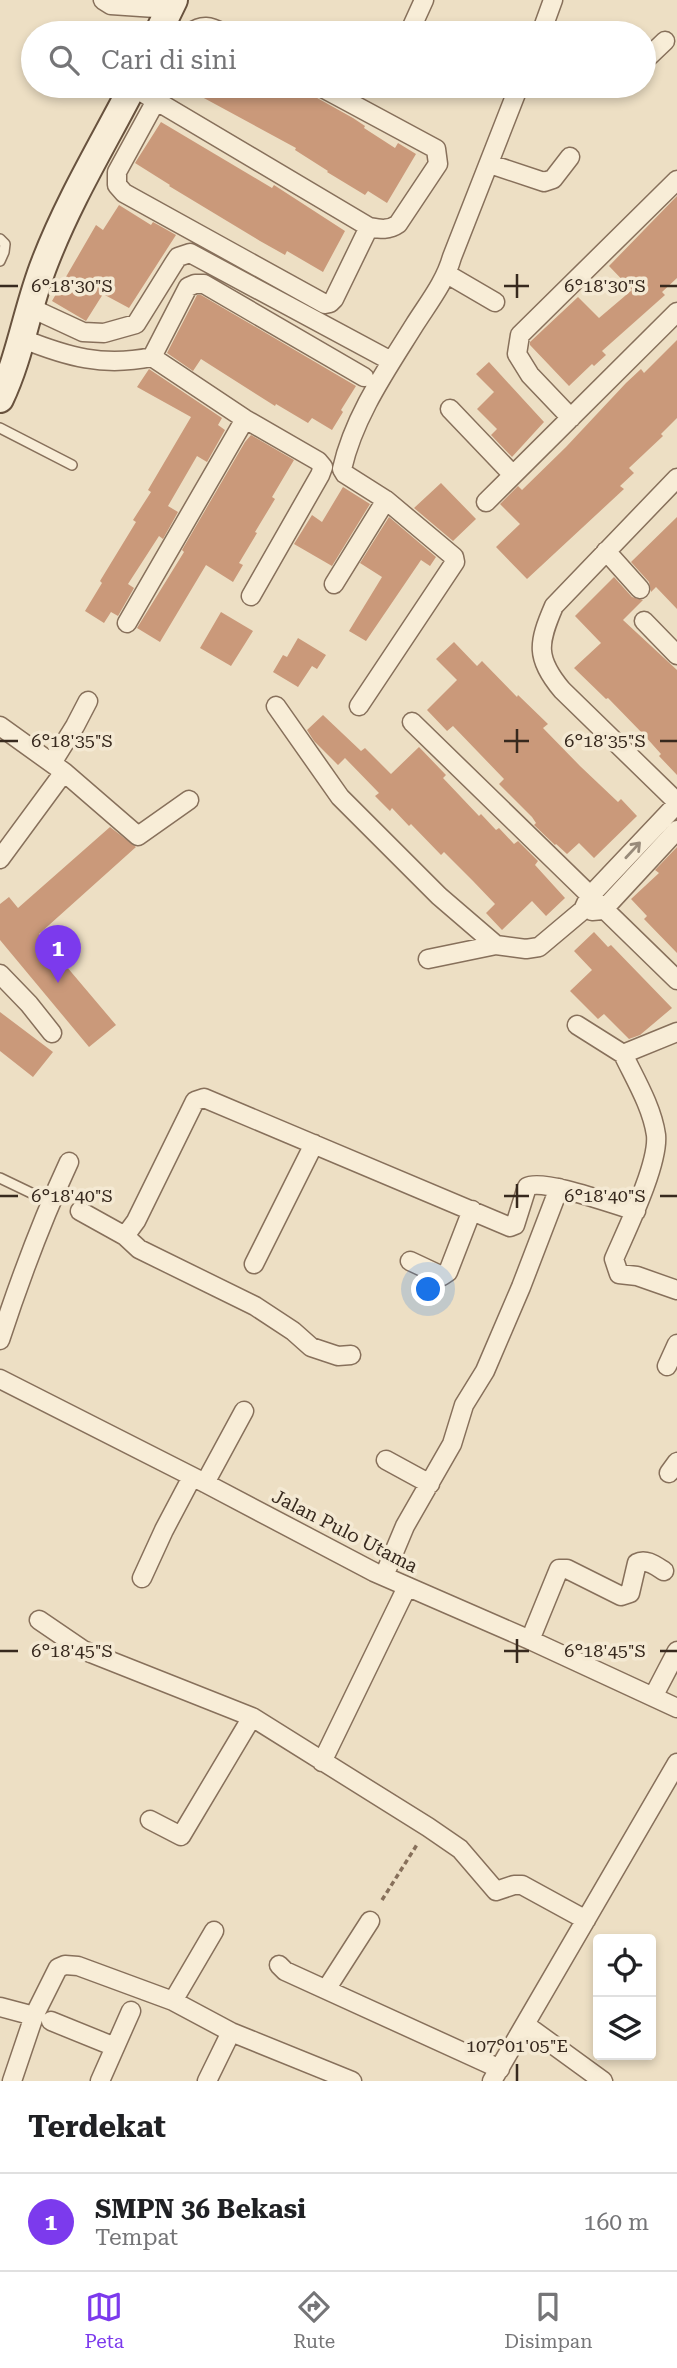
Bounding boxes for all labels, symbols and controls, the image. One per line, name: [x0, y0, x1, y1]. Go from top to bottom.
search box: [21, 21, 656, 98]
icon: search: [45, 41, 83, 79]
text: Cari di sini: [101, 45, 237, 75]
text: 6°18'30"S: [31, 275, 113, 296]
text: 6°18'30"S: [564, 275, 646, 296]
text: 6°18'35"S: [31, 730, 113, 751]
text: 6°18'35"S: [564, 730, 646, 751]
one-way arrow: [625, 842, 642, 859]
pin: 1: [35, 925, 81, 983]
text: 6°18'40"S: [31, 1185, 113, 1206]
text: 6°18'40"S: [564, 1185, 646, 1206]
your location: [411, 1272, 445, 1306]
street label: Jalan Pulo Utama: [268, 1484, 422, 1578]
text: 6°18'45"S: [31, 1640, 113, 1661]
text: 6°18'45"S: [564, 1640, 646, 1661]
map controls: [593, 1934, 656, 2060]
button: locate: [593, 1934, 656, 1997]
button: layers: [593, 1997, 656, 2060]
text: 107°01'05"E: [466, 2035, 568, 2056]
text: Terdekat: [28, 2109, 166, 2144]
text: SMPN 36 Bekasi: [95, 2194, 306, 2224]
text: 1: [45, 2209, 57, 2236]
text: 160 m: [584, 2209, 649, 2236]
text: Tempat: [95, 2224, 178, 2251]
tab: Peta: [85, 2288, 124, 2353]
tab: Rute: [293, 2288, 335, 2353]
tab: Disimpan: [504, 2288, 592, 2353]

